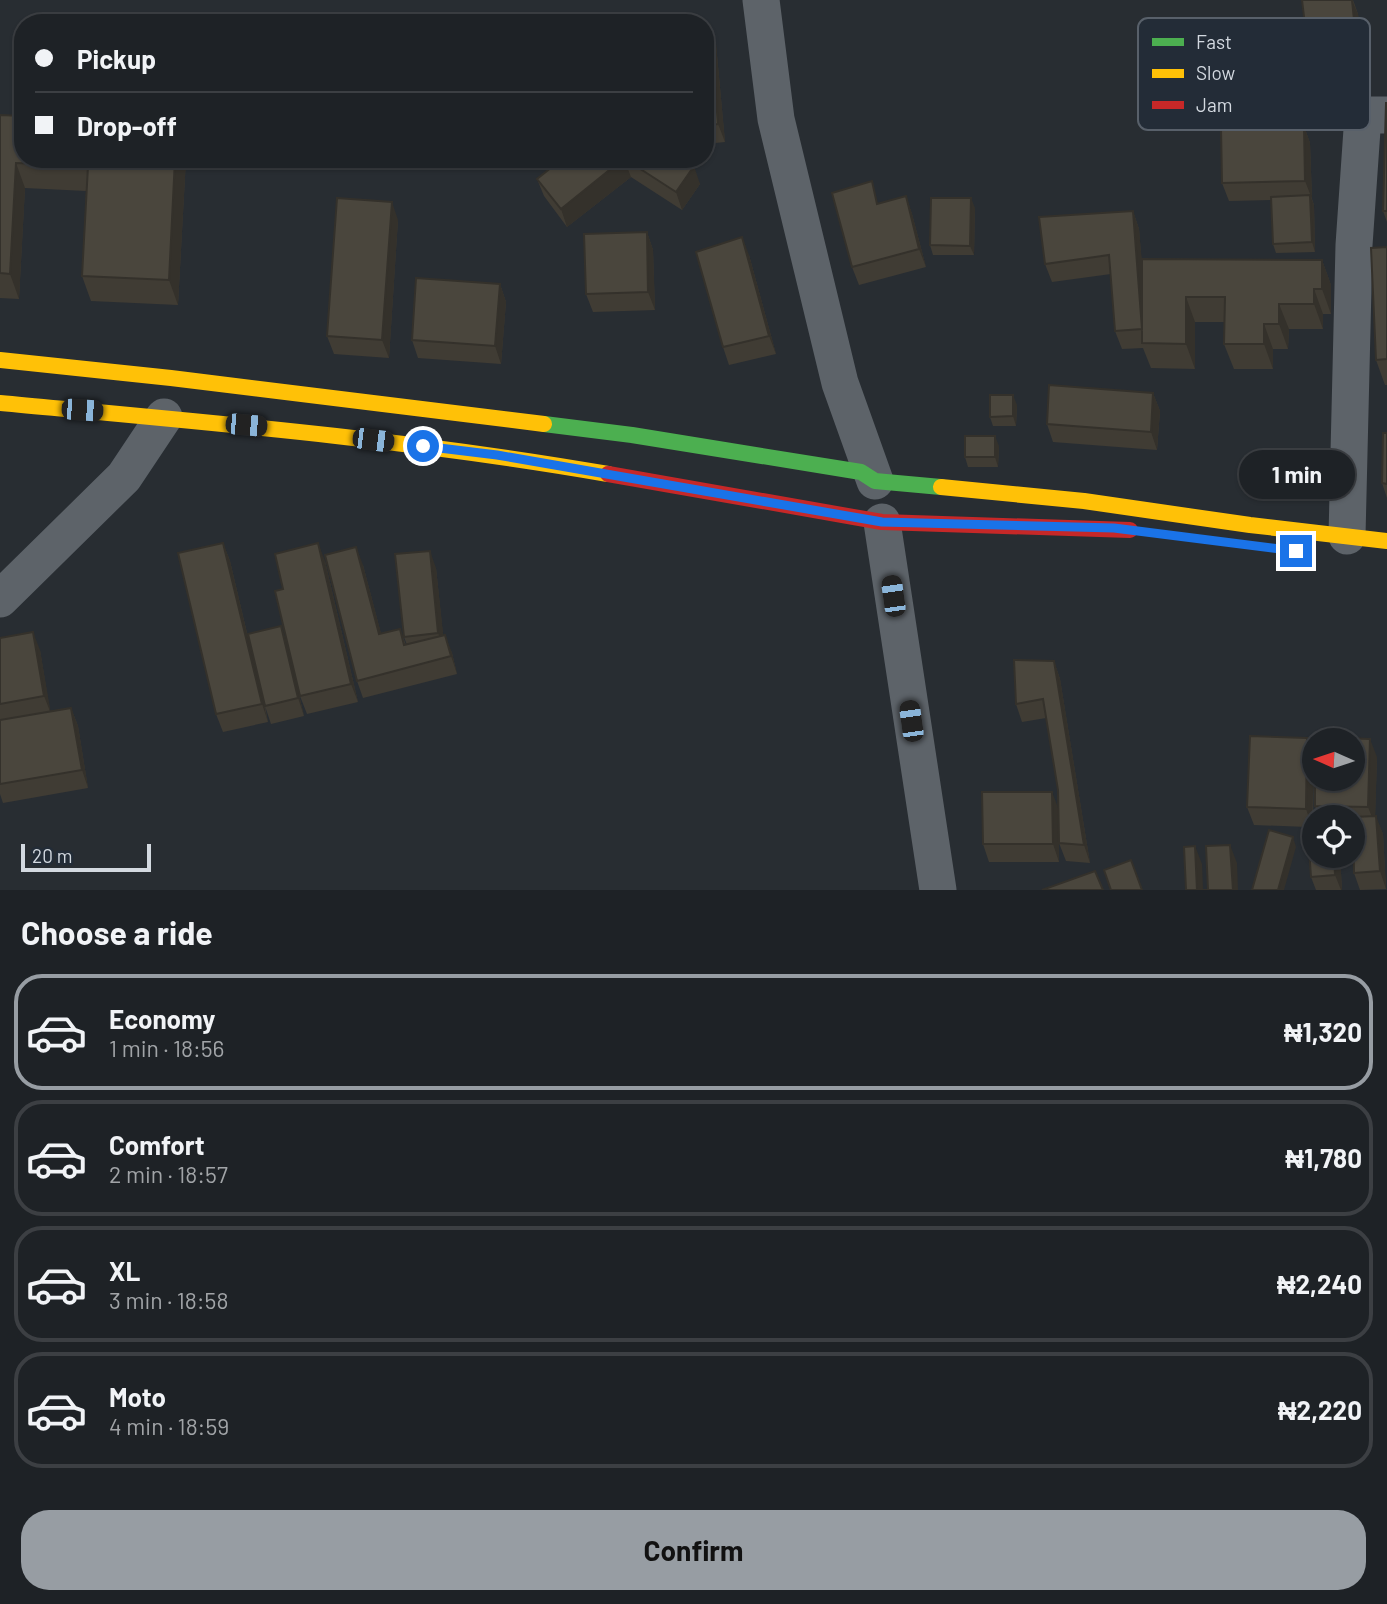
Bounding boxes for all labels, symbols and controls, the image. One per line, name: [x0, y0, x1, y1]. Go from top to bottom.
legend: [1138, 18, 1370, 130]
text: Fast: [1196, 30, 1232, 53]
text: Pickup: [77, 43, 156, 74]
text: Slow: [1196, 61, 1235, 84]
text: Jam: [1196, 93, 1232, 116]
text: Drop-off: [77, 110, 177, 141]
car: [61, 398, 104, 422]
car: [225, 413, 268, 437]
car: [351, 427, 396, 453]
route start: [407, 430, 439, 462]
callout: 1 min: [1238, 449, 1354, 498]
text: 1 min: [1272, 460, 1322, 488]
route end: [1280, 535, 1312, 567]
car: [880, 574, 907, 618]
car: [898, 699, 925, 743]
north arrow: [1302, 728, 1365, 791]
map controls: [1302, 728, 1365, 868]
button: locate: [1302, 805, 1365, 868]
scale bar: [21, 841, 150, 873]
text: 20 m: [32, 844, 72, 867]
text: Choose a ride: [21, 913, 213, 951]
icon: car: [25, 1001, 88, 1064]
text: Economy: [109, 1003, 215, 1034]
text: ₦1,320: [1284, 1016, 1362, 1047]
text: 1 min · 18:56: [109, 1034, 224, 1062]
icon: car: [25, 1127, 88, 1190]
text: Comfort: [109, 1129, 205, 1160]
text: ₦1,780: [1285, 1142, 1362, 1173]
text: 2 min · 18:57: [109, 1160, 228, 1188]
icon: car: [25, 1253, 88, 1316]
text: XL: [109, 1255, 140, 1286]
text: ₦2,240: [1277, 1268, 1362, 1299]
text: 3 min · 18:58: [109, 1286, 228, 1314]
icon: car: [25, 1379, 88, 1442]
text: Moto: [109, 1381, 166, 1412]
text: ₦2,220: [1278, 1394, 1362, 1425]
text: 4 min · 18:59: [109, 1412, 229, 1440]
button: Confirm: [21, 1510, 1366, 1590]

